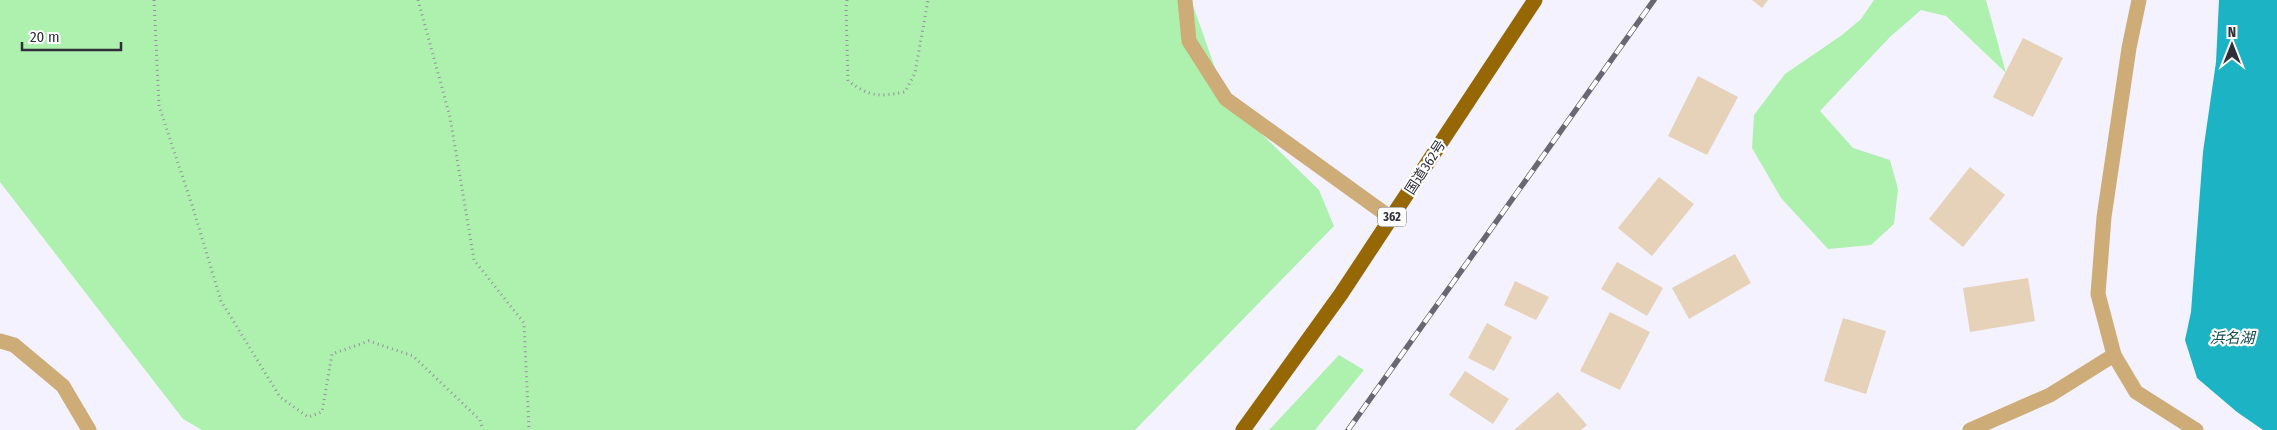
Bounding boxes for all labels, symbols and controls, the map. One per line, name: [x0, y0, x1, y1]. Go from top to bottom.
scale bar: [22, 20, 121, 52]
north arrow: [2207, 20, 2257, 70]
text: N: [2228, 24, 2236, 41]
text: 20 m: [30, 28, 60, 46]
street label: 国道362号: [1402, 137, 1449, 198]
road number: 362: [1378, 208, 1406, 226]
water label: 浜名湖: [2209, 329, 2256, 347]

